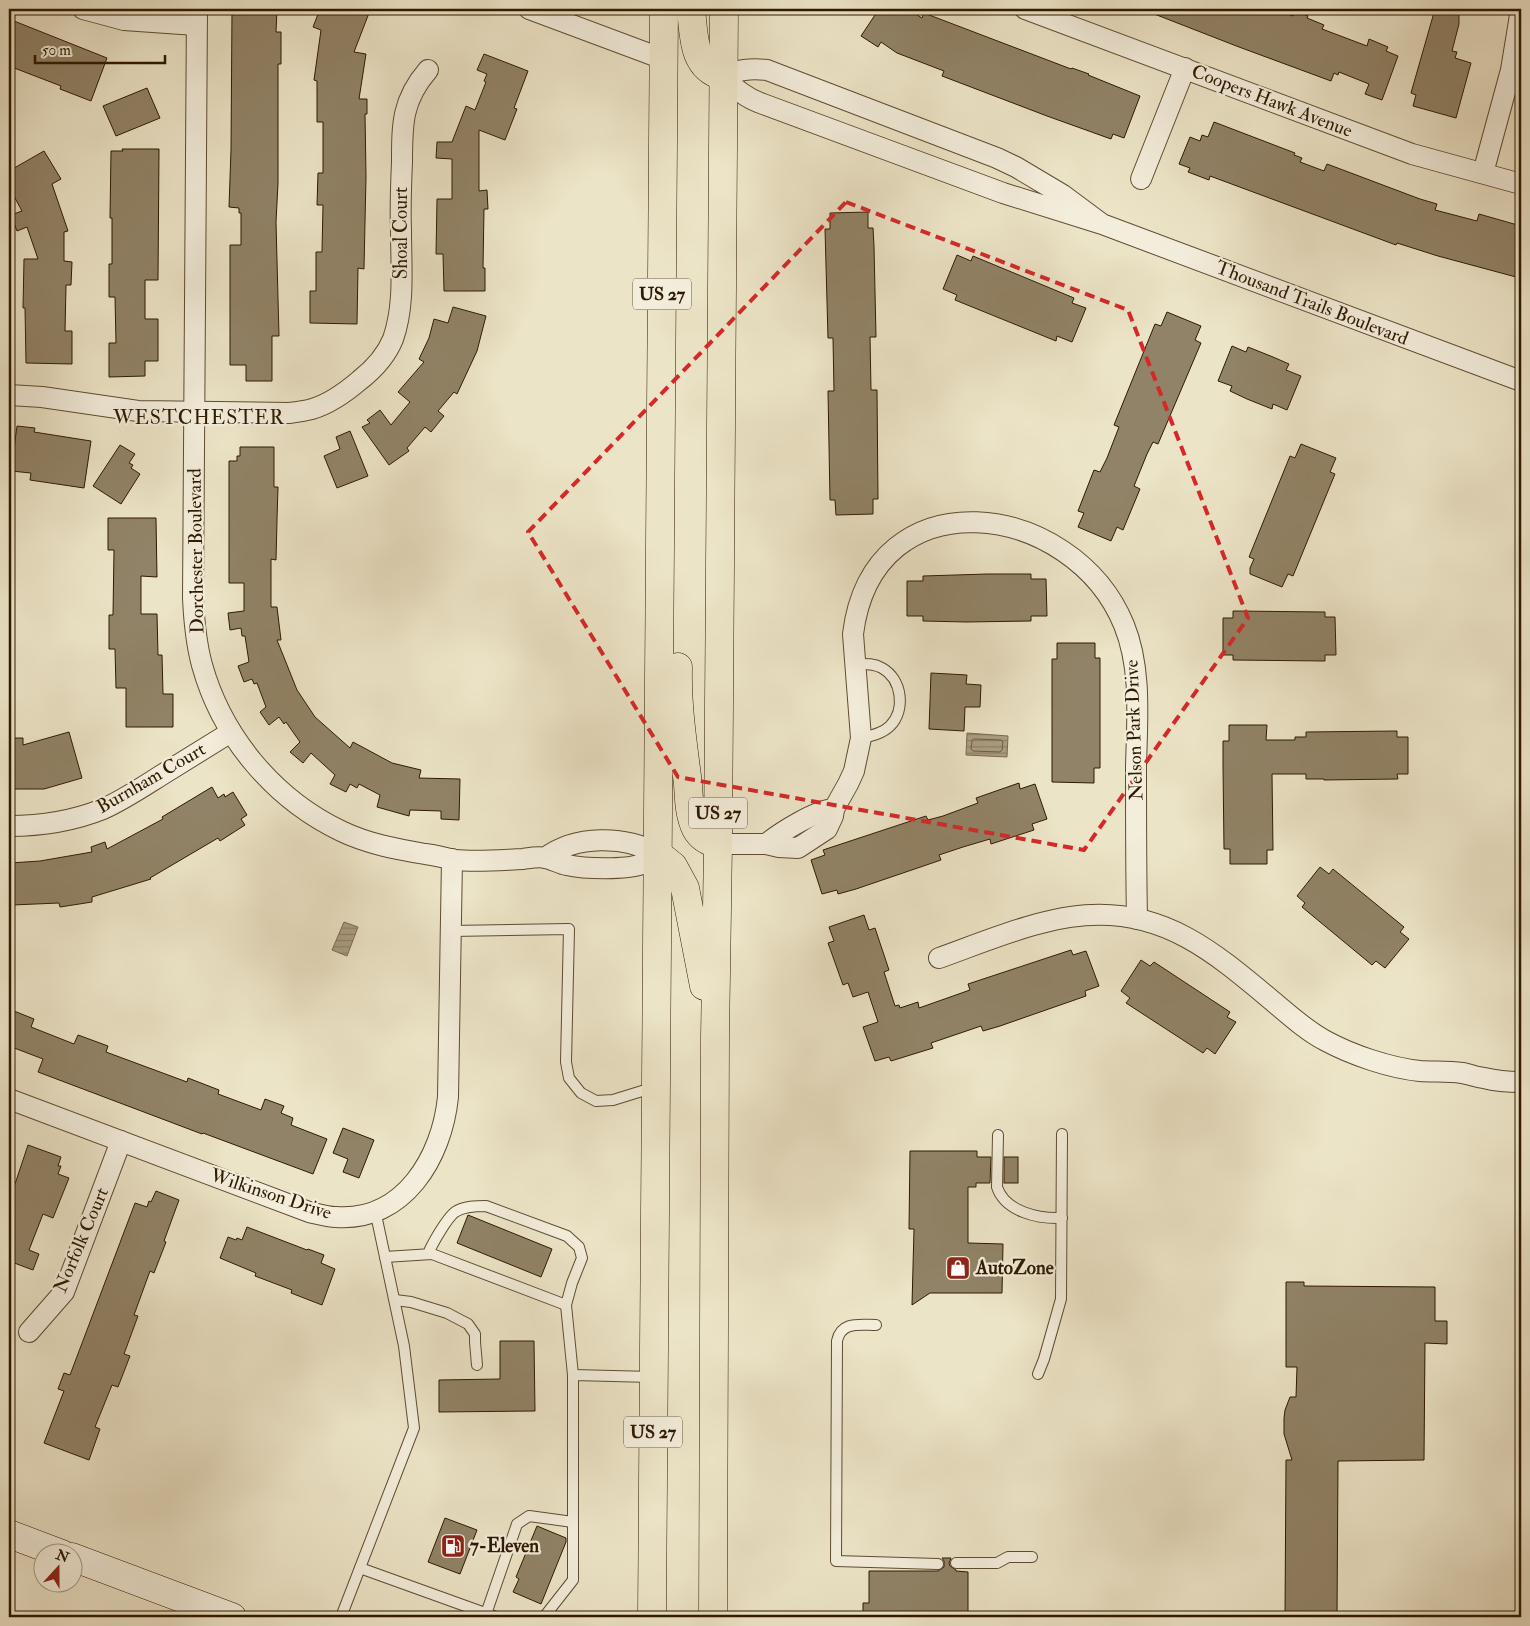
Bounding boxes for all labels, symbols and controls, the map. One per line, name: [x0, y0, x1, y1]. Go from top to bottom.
scale bar: [35, 32, 165, 64]
text: 50 m: [42, 41, 71, 60]
street label: Coopers Hawk Avenue: [1188, 59, 1356, 144]
street label: Shoal Court: [389, 187, 413, 279]
street label: Thousand Trails Boulevard: [1212, 255, 1412, 351]
road number: US 27: [633, 278, 691, 310]
district label: WESTCHESTER: [112, 405, 285, 430]
street label: Dorchester Boulevard: [183, 468, 209, 634]
street label: Nelson Park Drive: [1120, 659, 1148, 801]
street label: Burnham Court: [92, 737, 210, 819]
road number: US 27: [689, 798, 747, 828]
street label: Wilkinson Drive: [206, 1163, 335, 1225]
street label: Norfolk Court: [48, 1184, 114, 1296]
shop icon: AutoZone: [945, 1255, 971, 1281]
place label: AutoZone: [975, 1256, 1054, 1280]
road number: US 27: [624, 1416, 682, 1448]
fuel station icon: 7-Eleven: [440, 1533, 466, 1559]
place label: 7-Eleven: [470, 1534, 539, 1558]
north arrow: [32, 1544, 82, 1594]
text: N: [53, 1546, 72, 1567]

